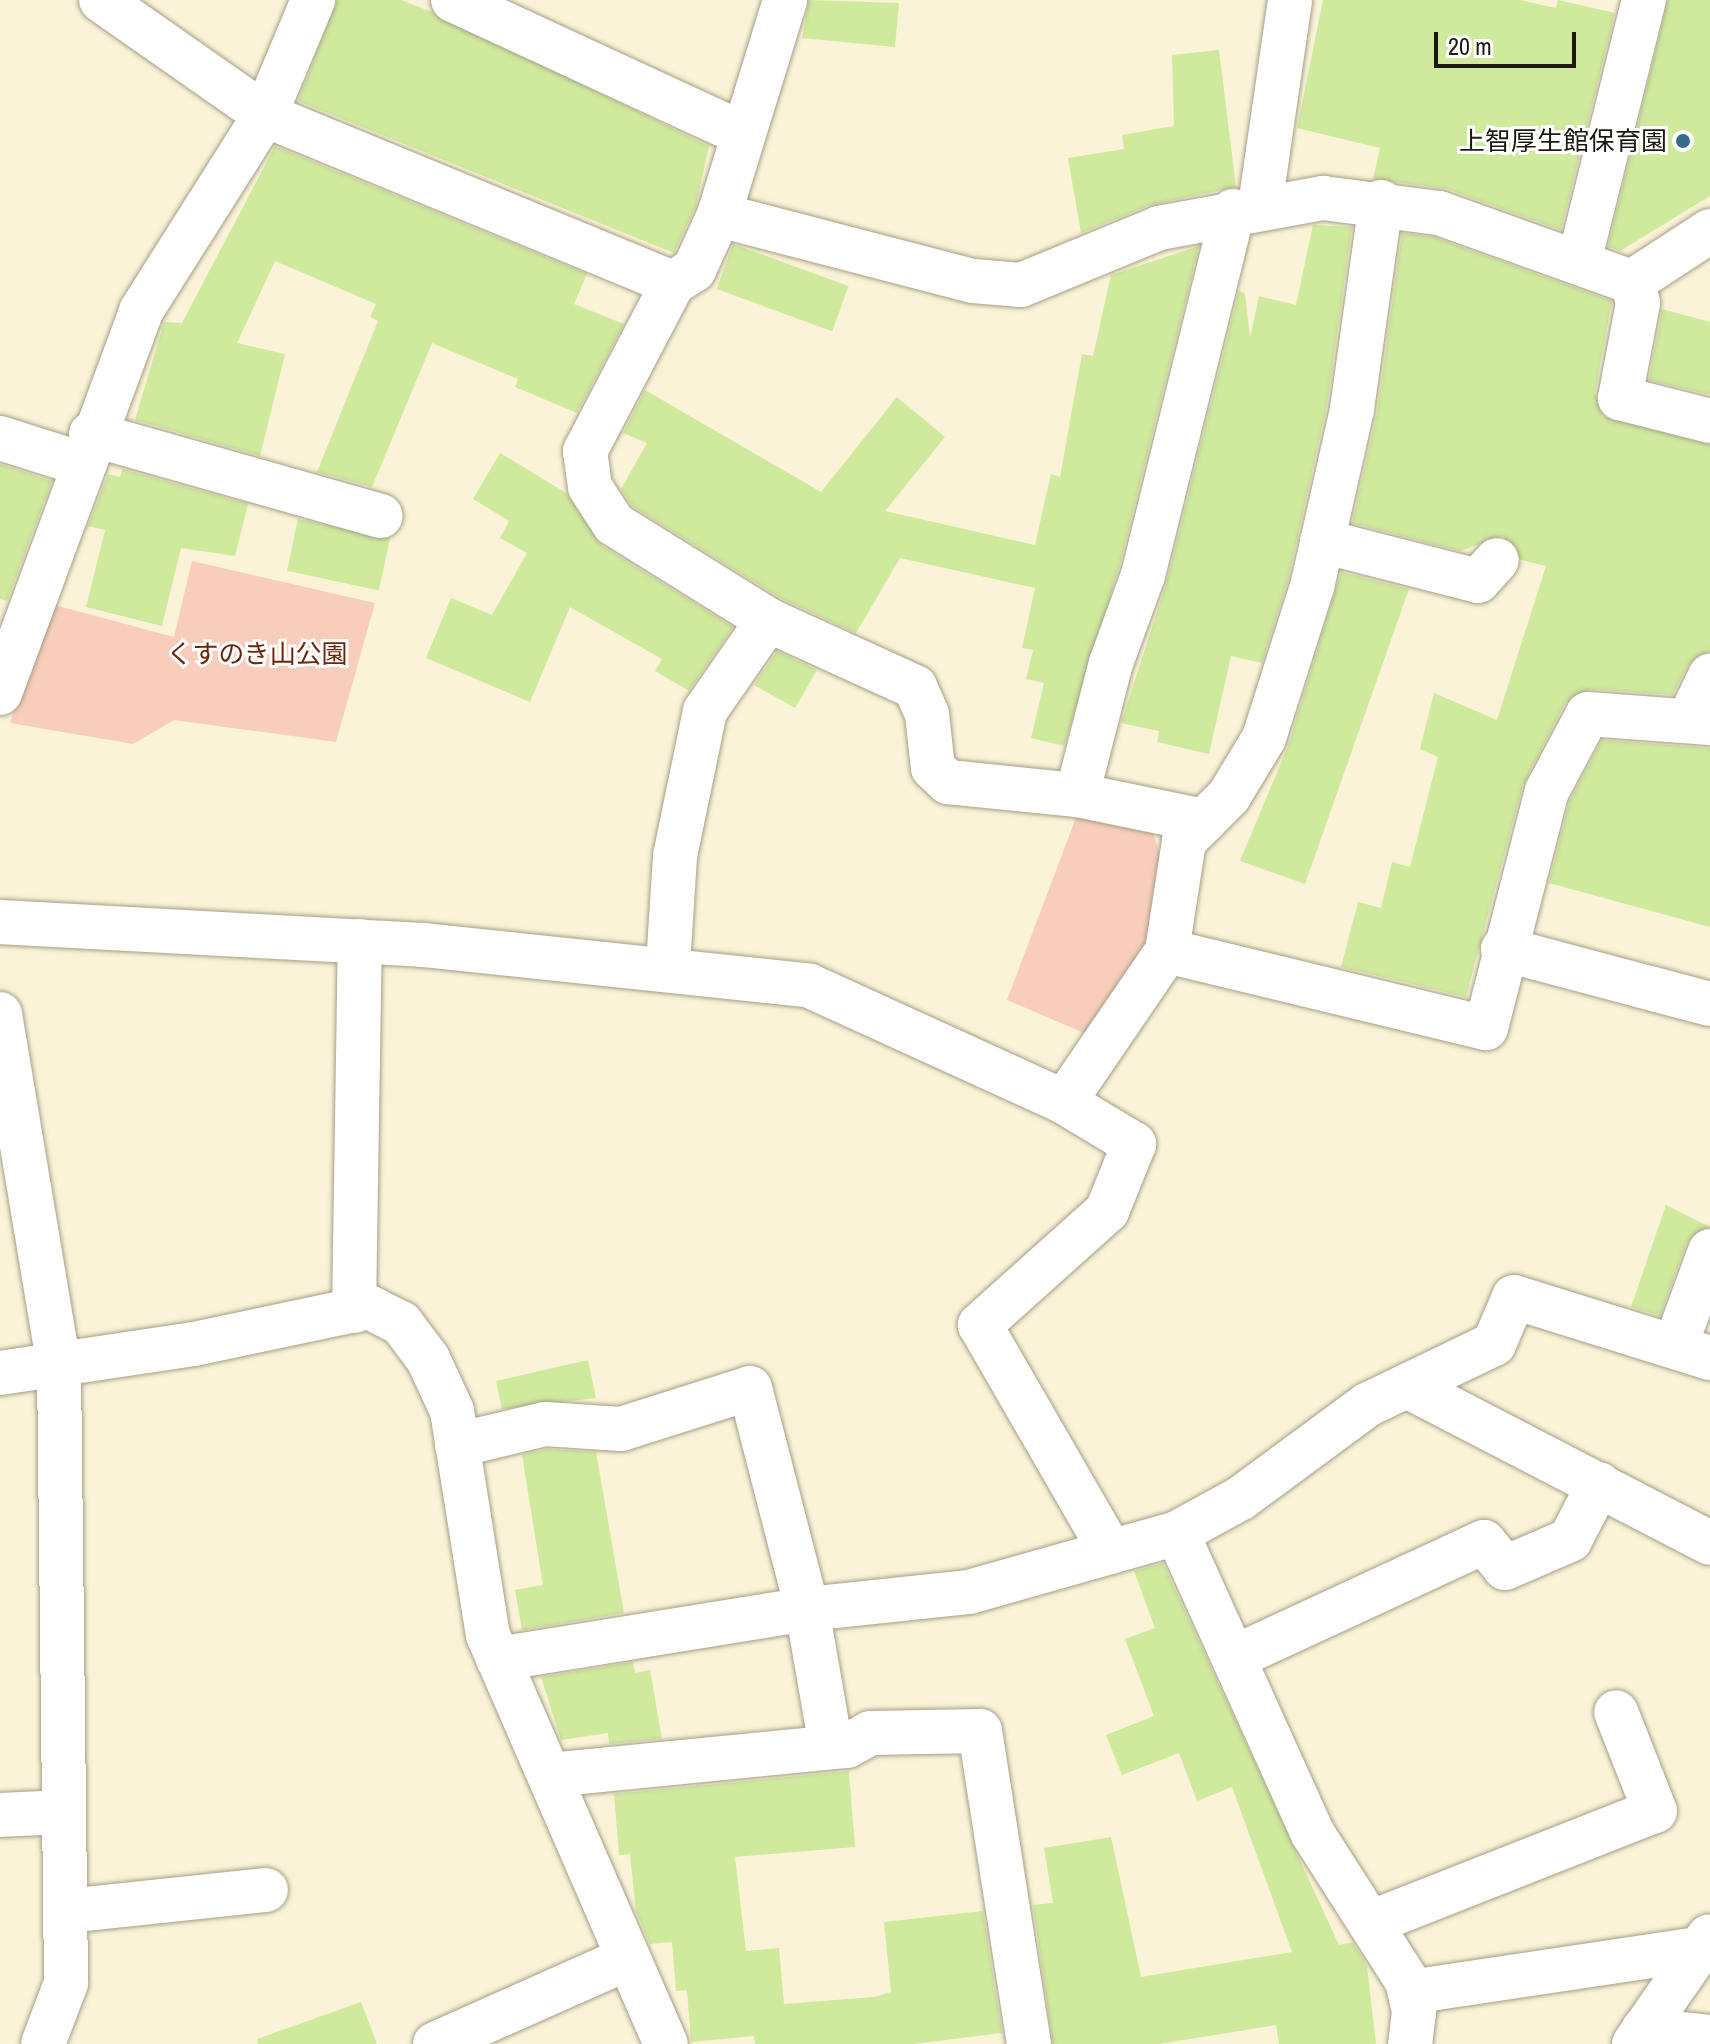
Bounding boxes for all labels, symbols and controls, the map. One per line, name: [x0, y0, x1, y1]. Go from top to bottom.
scale bar: [1438, 16, 1580, 66]
text: 20 m: [1448, 30, 1492, 62]
place label: 上智厚生館保育園: [1459, 125, 1667, 157]
marker: 上智厚生館保育園: [1674, 132, 1692, 150]
park label: くすのき山公園: [166, 638, 348, 670]

